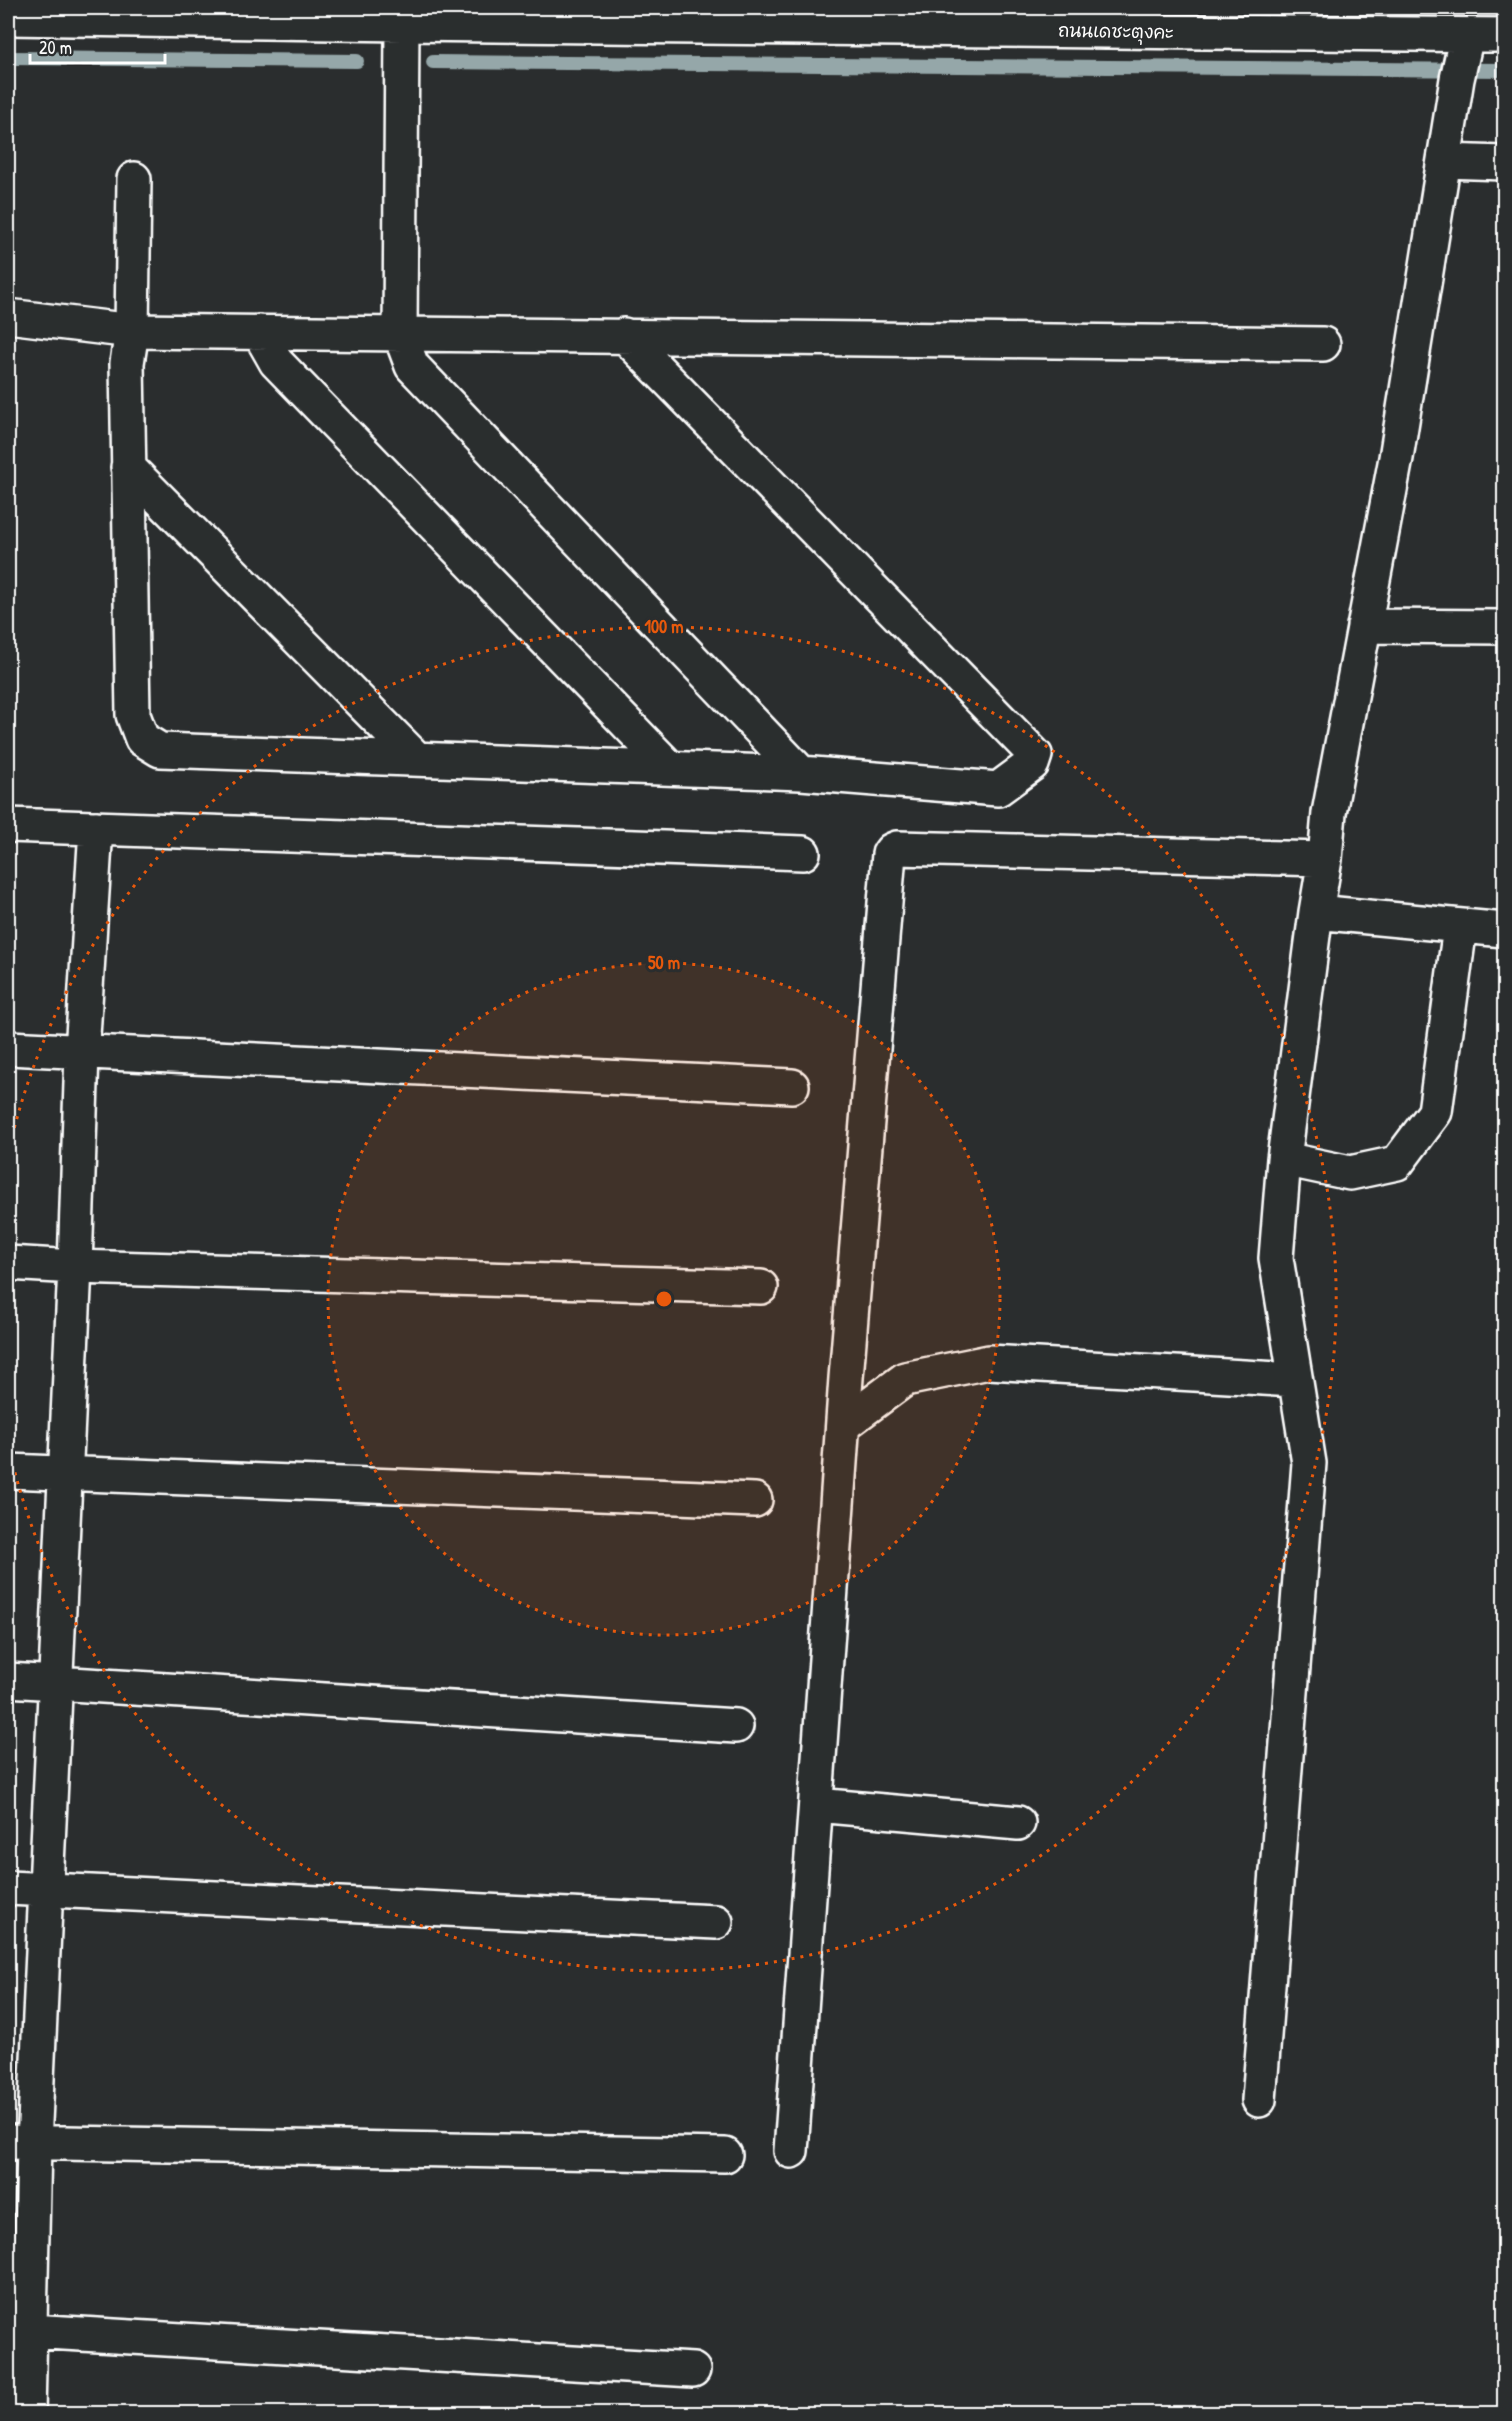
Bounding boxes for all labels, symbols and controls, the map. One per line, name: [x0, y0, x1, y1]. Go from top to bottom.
street label: ถนนเดชะตุงคะ: [1058, 17, 1174, 47]
scale bar: [30, 27, 165, 65]
text: 20 m: [39, 35, 72, 60]
text: 100 m: [644, 614, 684, 639]
text: 50 m: [648, 950, 680, 975]
centre of rings: [654, 1289, 674, 1309]

